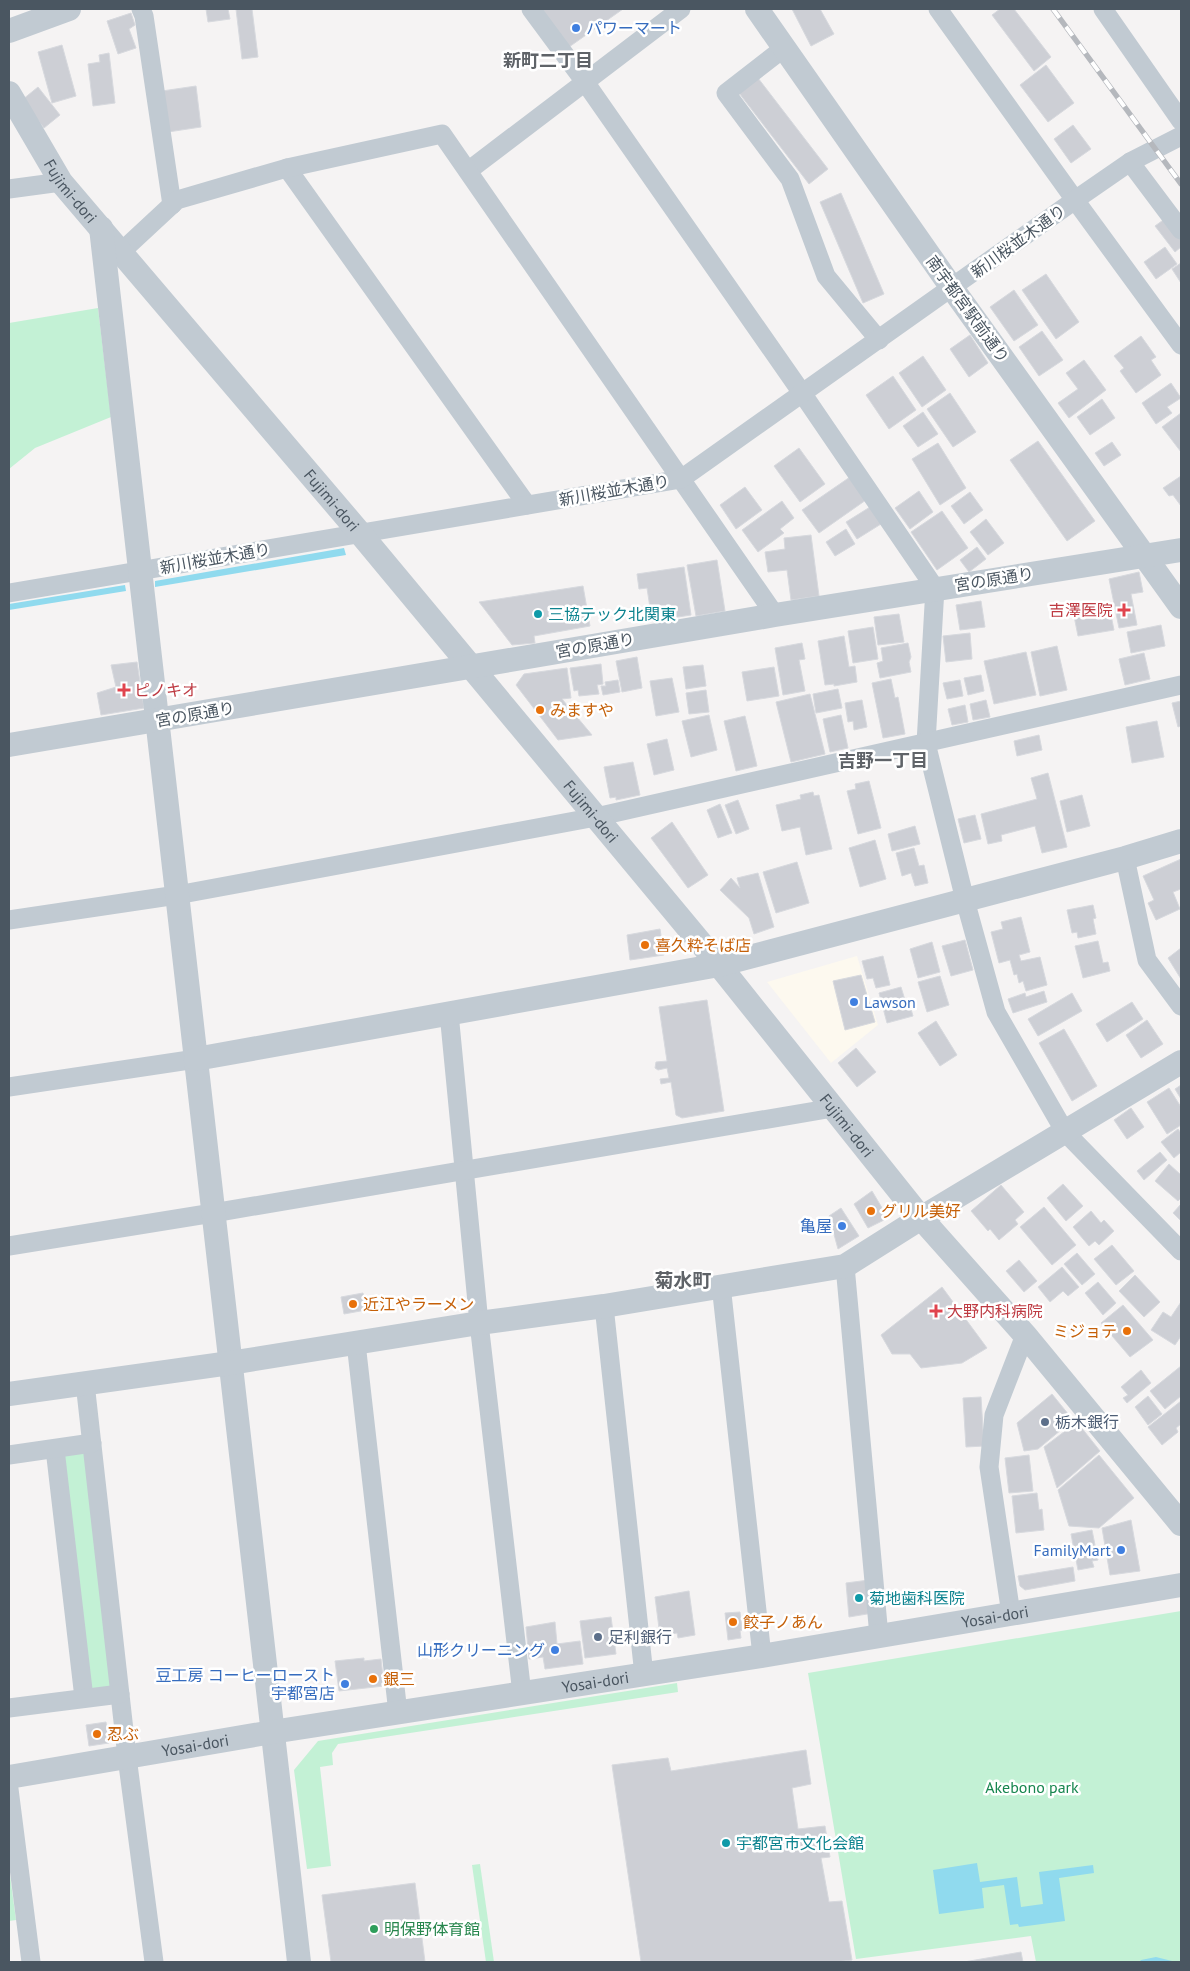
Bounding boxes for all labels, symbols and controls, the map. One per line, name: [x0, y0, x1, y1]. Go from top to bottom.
place label: パワーマート: [586, 18, 682, 38]
marker: パワーマート: [570, 22, 582, 34]
district label: 新町二丁目: [503, 49, 593, 72]
street label: Fujimi-dori: [40, 156, 101, 227]
street label: 新川桜並木通り: [967, 200, 1069, 282]
street label: 南宇都宮駅前通り: [922, 251, 1014, 367]
street label: Fujimi-dori: [300, 465, 364, 535]
street label: 新川桜並木通り: [557, 470, 671, 510]
street label: 新川桜並木通り: [158, 538, 272, 578]
street label: 宮の原通り: [953, 563, 1035, 595]
place label: 吉澤医院: [1049, 600, 1113, 620]
marker: 吉澤医院: [1117, 603, 1131, 617]
place label: 三協テック北関東: [548, 604, 676, 624]
marker: 三協テック北関東: [532, 608, 544, 620]
street label: 宮の原通り: [554, 628, 636, 662]
place label: ピノキオ: [134, 680, 198, 700]
marker: ピノキオ: [118, 684, 130, 696]
street label: 宮の原通り: [154, 697, 236, 731]
place label: みますや: [550, 700, 614, 720]
marker: みますや: [534, 704, 546, 716]
district label: 吉野一丁目: [838, 749, 928, 772]
street label: Fujimi-dori: [559, 776, 623, 847]
place label: 喜久粋そば店: [655, 935, 751, 955]
marker: 喜久粋そば店: [639, 939, 651, 951]
place label: Lawson: [864, 992, 916, 1012]
marker: Lawson: [848, 996, 860, 1008]
street label: Fujimi-dori: [816, 1090, 878, 1161]
place label: グリル美好: [881, 1201, 961, 1221]
marker: グリル美好: [865, 1205, 877, 1217]
place label: 亀屋: [800, 1216, 832, 1236]
marker: 亀屋: [836, 1220, 848, 1232]
district label: 菊水町: [654, 1268, 712, 1292]
place label: 近江やラーメン: [363, 1294, 474, 1314]
marker: 近江やラーメン: [347, 1298, 359, 1310]
place label: 大野内科病院: [947, 1301, 1043, 1321]
marker: 大野内科病院: [929, 1304, 943, 1318]
place label: ミジョテ: [1053, 1321, 1117, 1341]
marker: ミジョテ: [1121, 1325, 1133, 1337]
place label: 栃木銀行: [1055, 1412, 1119, 1432]
marker: 栃木銀行: [1039, 1416, 1051, 1428]
place label: FamilyMart: [1033, 1540, 1112, 1560]
marker: FamilyMart: [1115, 1544, 1127, 1556]
place label: 菊地歯科医院: [869, 1588, 965, 1608]
marker: 菊地歯科医院: [853, 1592, 865, 1604]
street label: Yosai-dori: [960, 1601, 1030, 1632]
place label: 餃子ノあん: [743, 1612, 823, 1632]
marker: 餃子ノあん: [727, 1616, 739, 1628]
place label: 足利銀行: [608, 1627, 672, 1647]
marker: 足利銀行: [592, 1631, 604, 1643]
place label: 山形クリーニング: [417, 1640, 545, 1660]
marker: 山形クリーニング: [549, 1644, 561, 1656]
place label: 豆工房 コーヒーロースト 宇都宮店: [156, 1665, 335, 1703]
street label: Yosai-dori: [560, 1667, 630, 1697]
place label: 銀三: [383, 1669, 415, 1689]
marker: 銀三: [367, 1673, 379, 1685]
marker: 豆工房 コーヒーロースト 宇都宮店: [339, 1678, 351, 1690]
place label: 忍ぶ: [107, 1724, 139, 1744]
marker: 忍ぶ: [91, 1728, 103, 1740]
street label: Yosai-dori: [160, 1730, 230, 1761]
park label: Akebono park: [985, 1777, 1079, 1797]
place label: 宇都宮市文化会館: [736, 1833, 864, 1853]
marker: 宇都宮市文化会館: [720, 1837, 732, 1849]
place label: 明保野体育館: [384, 1919, 480, 1939]
marker: 明保野体育館: [368, 1923, 380, 1935]

